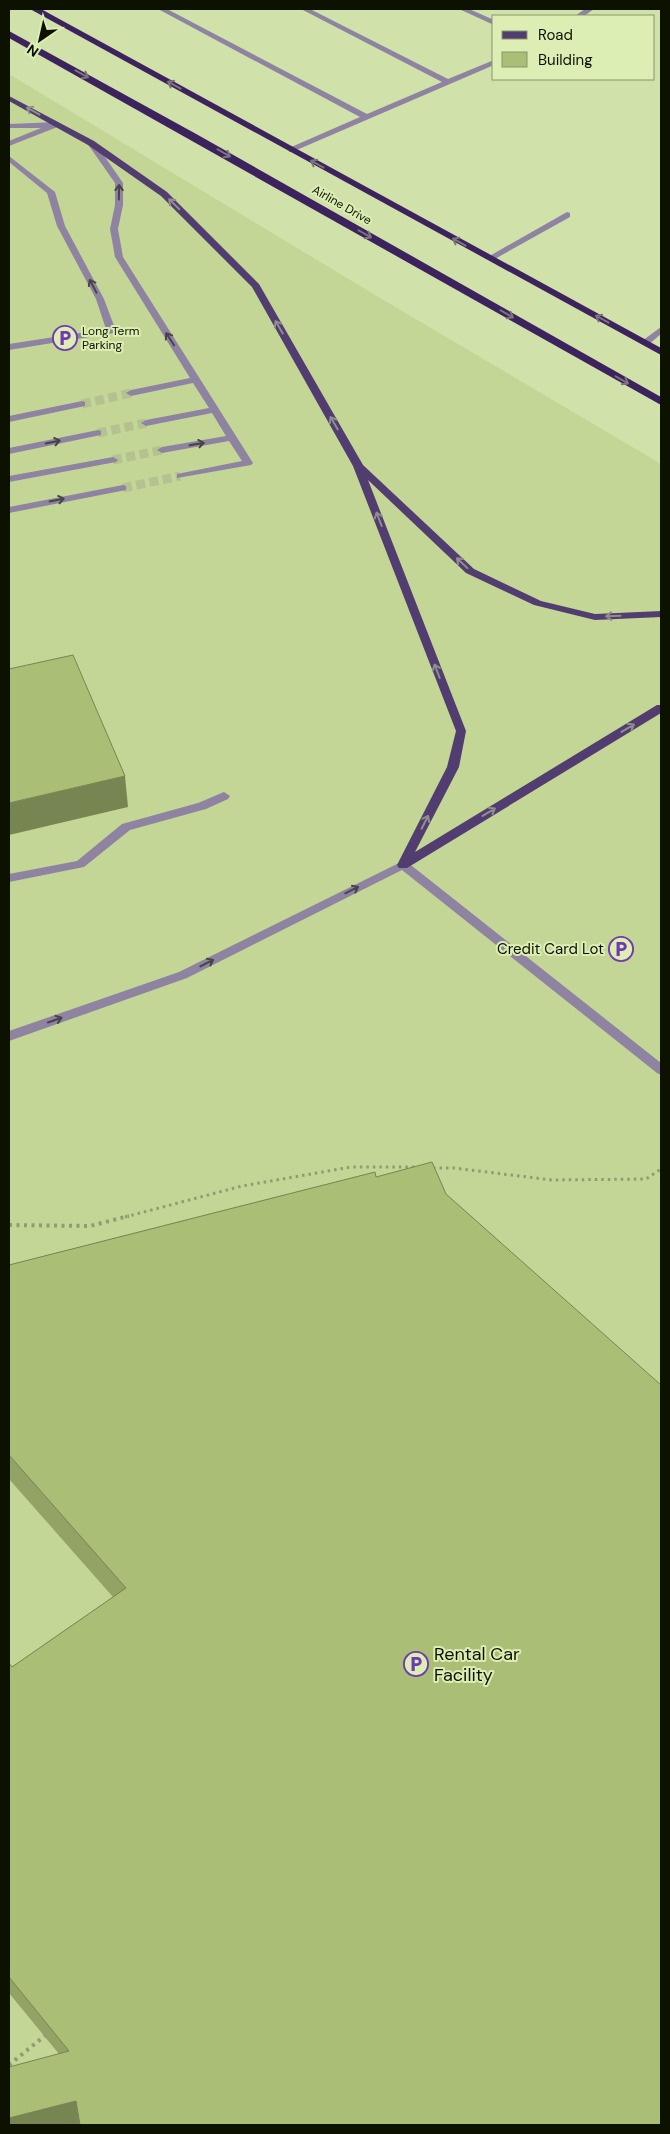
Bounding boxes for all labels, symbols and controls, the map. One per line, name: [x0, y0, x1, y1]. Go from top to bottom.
north arrow: [15, 15, 65, 65]
legend: [492, 15, 655, 80]
text: Road: [538, 25, 573, 45]
text: N: [23, 40, 42, 61]
text: Building: [538, 50, 593, 70]
one-way arrow: [74, 70, 89, 80]
one-way arrow: [168, 80, 182, 90]
one-way arrow: [25, 106, 40, 116]
one-way arrow: [216, 149, 231, 159]
one-way arrow: [309, 159, 324, 169]
street label: Airline Drive: [309, 182, 375, 229]
one-way arrow: [114, 184, 124, 200]
one-way arrow: [168, 198, 180, 210]
one-way arrow: [358, 229, 372, 239]
one-way arrow: [453, 236, 467, 246]
one-way arrow: [88, 279, 97, 294]
one-way arrow: [499, 309, 514, 319]
one-way arrow: [595, 314, 610, 323]
one-way arrow: [274, 319, 284, 334]
place label: Long Term Parking: [82, 323, 140, 353]
parking icon: Long Term Parking: [52, 325, 78, 351]
one-way arrow: [165, 332, 175, 346]
one-way arrow: [614, 375, 629, 385]
one-way arrow: [329, 417, 339, 431]
one-way arrow: [45, 437, 61, 447]
one-way arrow: [188, 439, 204, 449]
one-way arrow: [48, 495, 64, 505]
one-way arrow: [374, 512, 383, 527]
one-way arrow: [456, 557, 468, 569]
one-way arrow: [605, 611, 621, 621]
one-way arrow: [432, 664, 441, 679]
one-way arrow: [621, 723, 635, 733]
one-way arrow: [482, 807, 496, 817]
one-way arrow: [420, 814, 430, 829]
one-way arrow: [344, 885, 359, 895]
parking icon: Credit Card Lot: [608, 936, 634, 962]
place label: Credit Card Lot: [497, 939, 604, 959]
one-way arrow: [199, 958, 214, 967]
one-way arrow: [46, 1015, 62, 1024]
place label: Rental Car Facility: [434, 1642, 520, 1687]
parking icon: Rental Car Facility: [403, 1651, 429, 1677]

